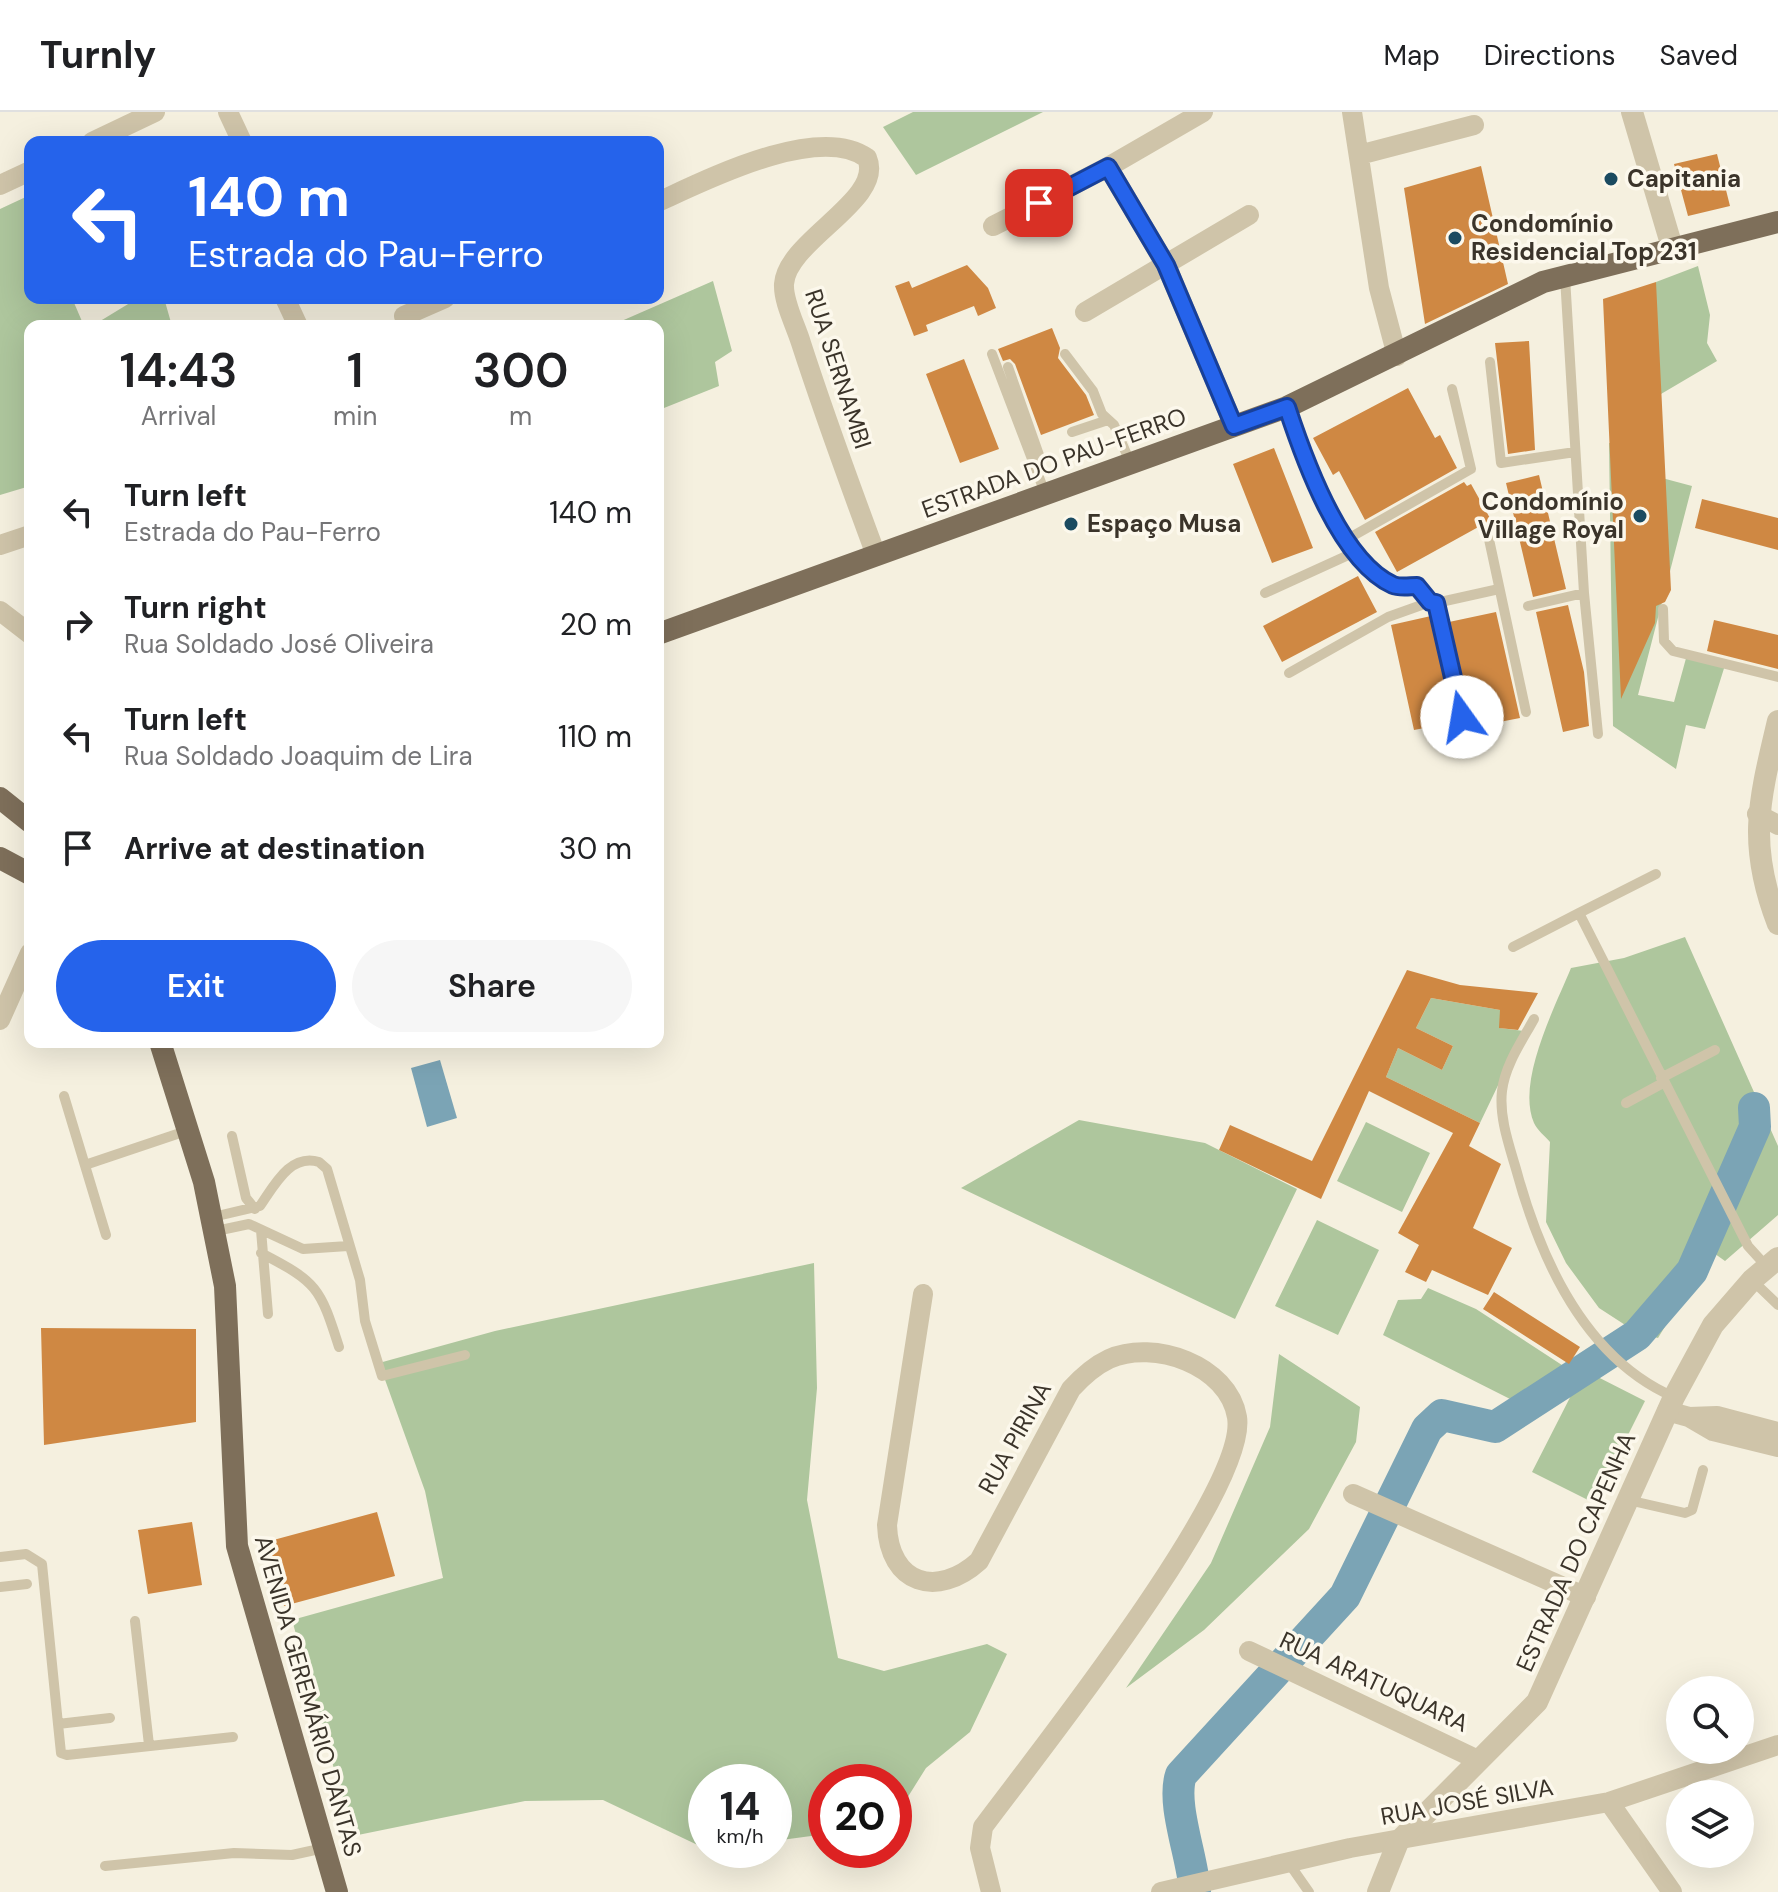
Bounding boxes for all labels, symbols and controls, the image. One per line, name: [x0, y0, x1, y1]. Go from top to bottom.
text: Turnly: [40, 30, 156, 80]
text: Map: [1383, 37, 1440, 74]
text: Directions: [1484, 37, 1616, 74]
text: Saved: [1660, 37, 1738, 74]
text: 140 m: [188, 160, 350, 233]
place label: Capitania: [1627, 163, 1741, 194]
icon: left: [56, 168, 160, 272]
pin: [1005, 169, 1073, 237]
marker: Capitania: [1602, 170, 1620, 188]
icon: arrive: [1017, 181, 1061, 225]
place label: Condomínio Residencial Top 231: [1471, 208, 1697, 267]
marker: Condomínio Residencial Top 231: [1446, 229, 1464, 247]
text: Estrada do Pau-Ferro: [188, 231, 544, 278]
street label: RUA SERNAMBI: [798, 285, 879, 453]
text: 14:43: [119, 339, 238, 402]
text: 1: [347, 339, 364, 402]
text: 300: [473, 339, 569, 402]
text: Arrival: [141, 399, 216, 433]
text: min: [333, 399, 377, 433]
text: m: [509, 399, 532, 433]
street label: ESTRADA DO PAU-FERRO: [917, 400, 1190, 525]
text: Turn left: [124, 476, 247, 515]
place label: Condomínio Village Royal: [1478, 486, 1624, 545]
icon: left: [56, 490, 100, 534]
text: 140 m: [549, 493, 632, 532]
marker: Condomínio Village Royal: [1631, 507, 1649, 525]
place label: Espaço Musa: [1087, 508, 1241, 539]
text: Estrada do Pau-Ferro: [124, 515, 381, 549]
marker: Espaço Musa: [1062, 515, 1080, 533]
text: Turn right: [124, 588, 267, 627]
icon: right: [56, 602, 100, 646]
text: 20 m: [560, 605, 632, 644]
text: Rua Soldado José Oliveira: [124, 627, 434, 661]
position arrow: [1420, 675, 1504, 759]
text: Turn left: [124, 700, 247, 739]
icon: left: [56, 714, 100, 758]
text: 110 m: [558, 717, 632, 756]
text: Rua Soldado Joaquim de Lira: [124, 739, 473, 773]
icon: arrive: [56, 826, 100, 870]
text: Arrive at destination: [124, 829, 425, 868]
text: 30 m: [559, 829, 632, 868]
button: Exit: [56, 940, 336, 1032]
button: Share: [352, 940, 632, 1032]
street label: RUA PIRINA: [971, 1376, 1058, 1499]
street label: ESTRADA DO CAPENHA: [1509, 1427, 1642, 1676]
street label: AVENIDA GEREMÁRIO DANTAS: [248, 1532, 369, 1860]
street label: RUA ARATUQUARA: [1275, 1624, 1474, 1739]
map controls: [1666, 1676, 1754, 1868]
button: search: [1666, 1676, 1754, 1764]
speed limit sign: 20: [808, 1764, 912, 1868]
street label: RUA JOSÉ SILVA: [1378, 1771, 1556, 1832]
text: 14: [720, 1780, 760, 1832]
button: layers: [1666, 1780, 1754, 1868]
text: km/h: [716, 1823, 764, 1849]

